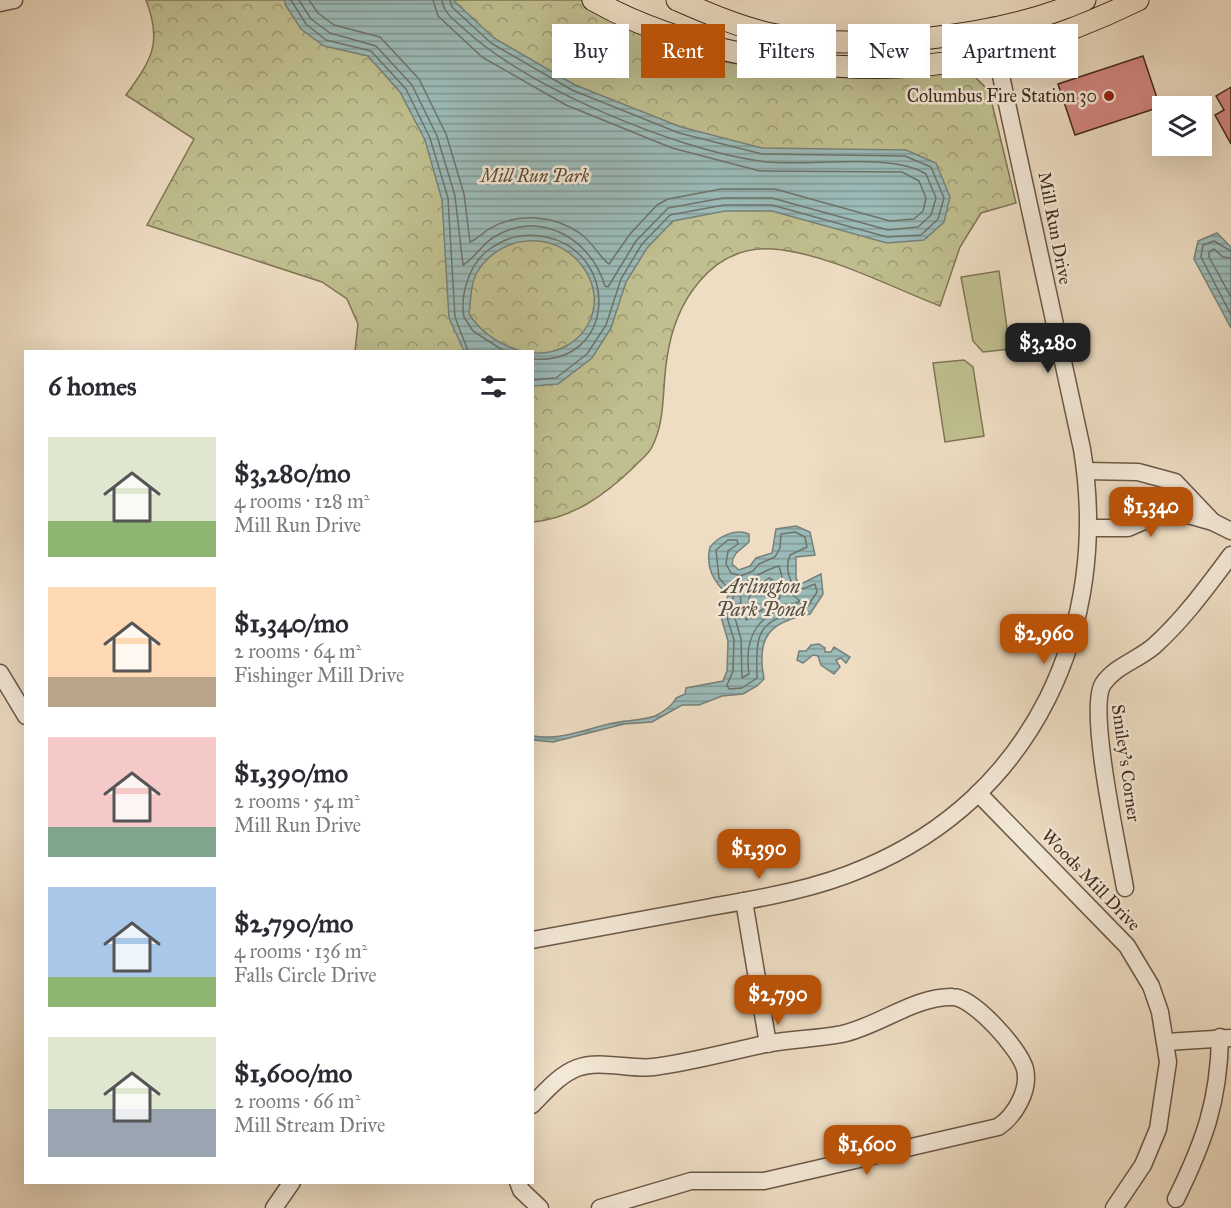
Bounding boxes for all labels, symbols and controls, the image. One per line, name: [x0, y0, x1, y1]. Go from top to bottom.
chip: Buy: [552, 24, 629, 78]
chip: Rent: [641, 24, 725, 78]
chip: Filters: [737, 24, 836, 78]
chip: New: [848, 24, 930, 78]
chip: Apartment: [942, 24, 1078, 78]
place label: Columbus Fire Station 30: [907, 85, 1097, 107]
marker: Columbus Fire Station 30: [1102, 89, 1116, 103]
map controls: [1152, 96, 1212, 156]
button: layers: [1152, 96, 1212, 156]
park label: Mill Run Park: [479, 165, 589, 187]
street label: Mill Run Drive: [1033, 170, 1077, 286]
pin: $3,280: [999, 323, 1097, 374]
text: $3,280: [1019, 330, 1077, 354]
text: 6 homes: [48, 370, 137, 402]
icon: filters: [477, 370, 510, 403]
text: $3,280/mo: [234, 457, 351, 489]
icon: home: [96, 461, 168, 533]
pin: $1,340: [1102, 487, 1200, 538]
text: 4 rooms · 128 m²: [234, 489, 370, 513]
text: $1,340: [1123, 494, 1179, 518]
text: Mill Run Drive: [234, 513, 361, 537]
water label: Arlington Park Pond: [716, 574, 807, 621]
text: $1,340/mo: [234, 607, 349, 639]
icon: home: [96, 611, 168, 683]
pin: $2,960: [995, 614, 1093, 665]
text: $2,960: [1014, 621, 1074, 645]
text: 2 rooms · 64 m²: [234, 639, 361, 663]
text: Fishinger Mill Drive: [234, 663, 404, 687]
street label: Smiley's Corner: [1107, 703, 1145, 823]
text: $1,390/mo: [234, 757, 348, 789]
icon: home: [96, 761, 168, 833]
text: 2 rooms · 54 m²: [234, 789, 360, 813]
text: Mill Run Drive: [234, 813, 361, 837]
street label: Woods Mill Drive: [1037, 825, 1145, 935]
pin: $1,390: [710, 829, 808, 880]
text: $1,390: [731, 836, 787, 860]
text: $2,790/mo: [234, 907, 353, 939]
icon: home: [96, 911, 168, 983]
text: 4 rooms · 136 m²: [234, 939, 367, 963]
text: Falls Circle Drive: [234, 963, 377, 987]
pin: $2,790: [729, 975, 827, 1026]
text: $2,790: [748, 982, 808, 1006]
text: $1,600/mo: [234, 1057, 352, 1089]
icon: home: [96, 1061, 168, 1133]
text: 2 rooms · 66 m²: [234, 1089, 360, 1113]
text: Mill Stream Drive: [234, 1113, 385, 1137]
pin: $1,600: [818, 1125, 916, 1176]
text: $1,600: [838, 1132, 896, 1156]

